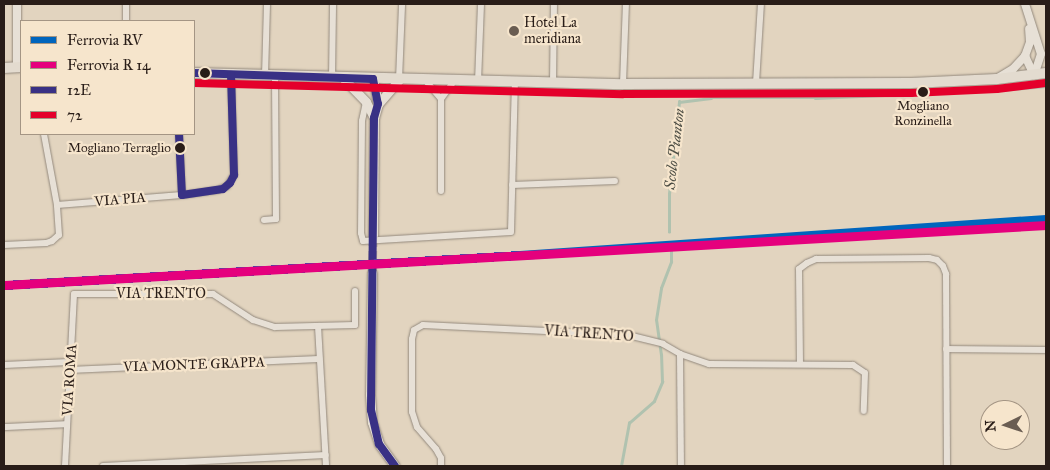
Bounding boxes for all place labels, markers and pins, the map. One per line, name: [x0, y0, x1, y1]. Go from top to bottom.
place label: Hotel La meridiana: [524, 15, 581, 48]
marker: Hotel La meridiana: [508, 25, 520, 37]
unlabelled marker: [200, 68, 210, 78]
marker: Mogliano Ronzinella: [918, 87, 928, 97]
place label: Mogliano Ronzinella: [894, 99, 952, 130]
place label: Mogliano Terraglio: [68, 140, 171, 156]
marker: Mogliano Terraglio: [175, 143, 185, 153]

